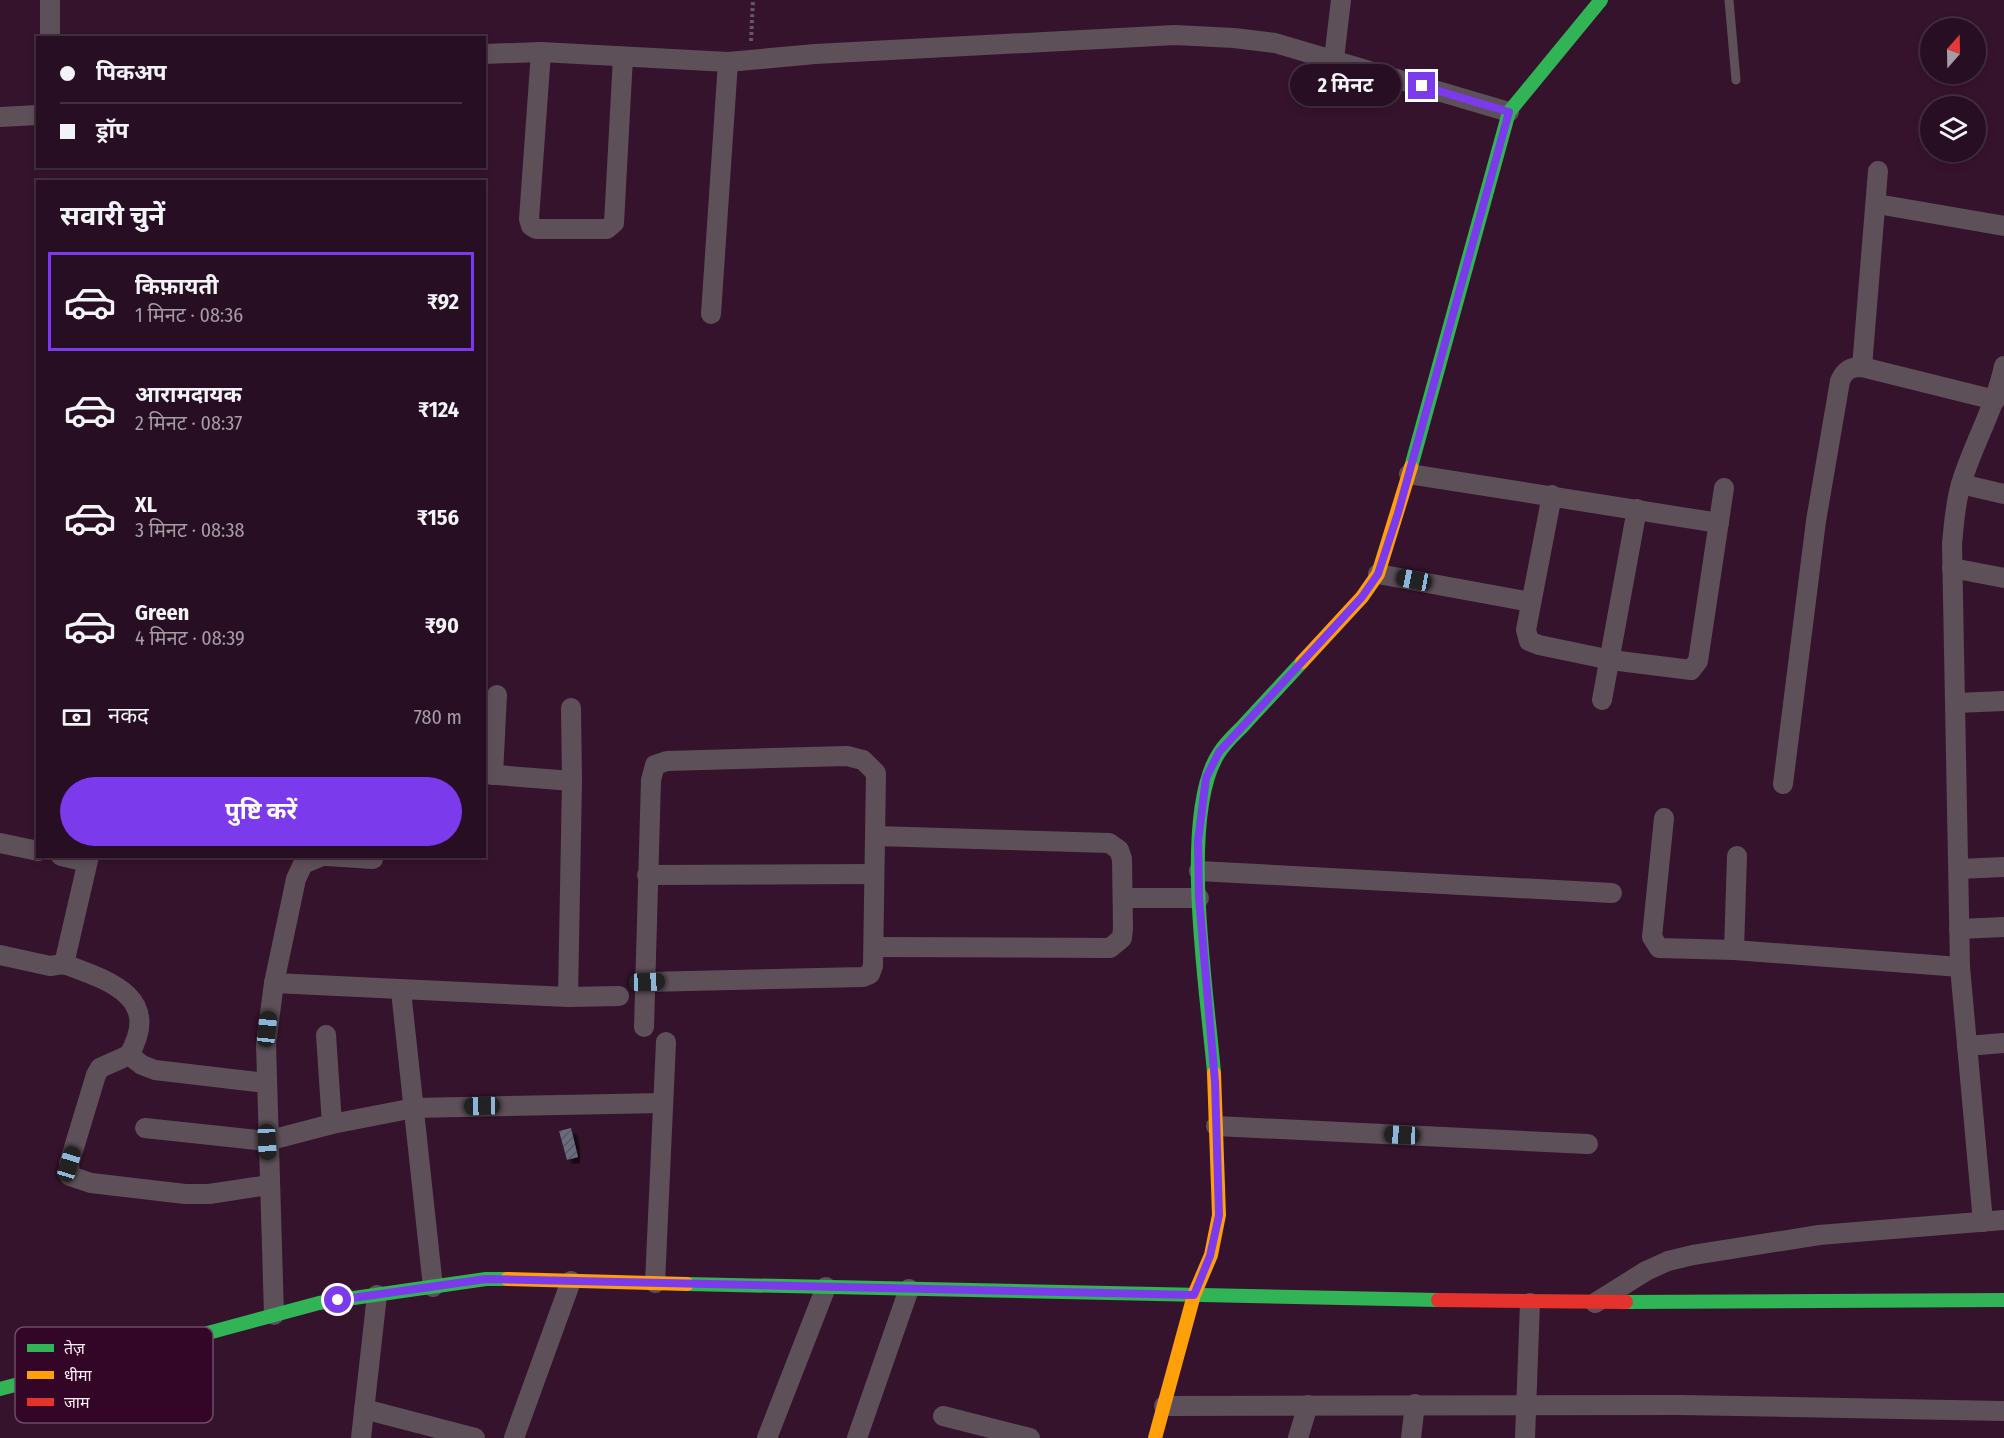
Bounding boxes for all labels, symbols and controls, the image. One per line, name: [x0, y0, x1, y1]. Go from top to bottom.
north arrow: [1920, 18, 1986, 84]
map controls: [1920, 18, 1986, 162]
text: पिकअप: [96, 59, 167, 86]
callout: 2 मिनट: [1290, 65, 1401, 107]
route end: [1408, 72, 1435, 99]
text: 2 मिनट: [1318, 73, 1373, 97]
button: layers: [1920, 96, 1986, 162]
text: ड्रॉप: [96, 117, 129, 144]
text: सवारी चुनें: [60, 200, 165, 232]
text: किफ़ायती: [135, 273, 219, 300]
icon: car: [63, 275, 117, 329]
text: ₹92: [427, 288, 459, 315]
text: 1 मिनट · 08:36: [135, 303, 243, 327]
text: आरामदायक: [135, 381, 242, 408]
icon: car: [63, 383, 117, 437]
text: ₹124: [418, 396, 459, 423]
text: 2 मिनट · 08:37: [135, 411, 242, 435]
icon: car: [63, 491, 117, 545]
text: XL: [135, 491, 157, 518]
text: ₹156: [417, 504, 459, 531]
text: 3 मिनट · 08:38: [135, 518, 245, 542]
car: [1395, 568, 1433, 592]
icon: car: [63, 599, 117, 653]
text: Green: [135, 599, 189, 626]
text: ₹90: [425, 612, 459, 639]
text: 4 मिनट · 08:39: [135, 626, 245, 650]
icon: cash: [60, 701, 93, 734]
text: नकद: [108, 702, 149, 729]
text: 780 m: [414, 705, 462, 729]
button: पुष्टि करें: [60, 777, 462, 846]
car: [629, 972, 665, 992]
car: [256, 1010, 278, 1048]
car: [464, 1097, 500, 1115]
car: [257, 1124, 277, 1160]
car: [1384, 1125, 1420, 1145]
car: [55, 1144, 83, 1184]
route start: [324, 1286, 351, 1313]
legend: [15, 1327, 213, 1423]
text: तेज़: [64, 1339, 86, 1358]
text: धीमा: [64, 1366, 93, 1385]
text: जाम: [64, 1393, 90, 1412]

